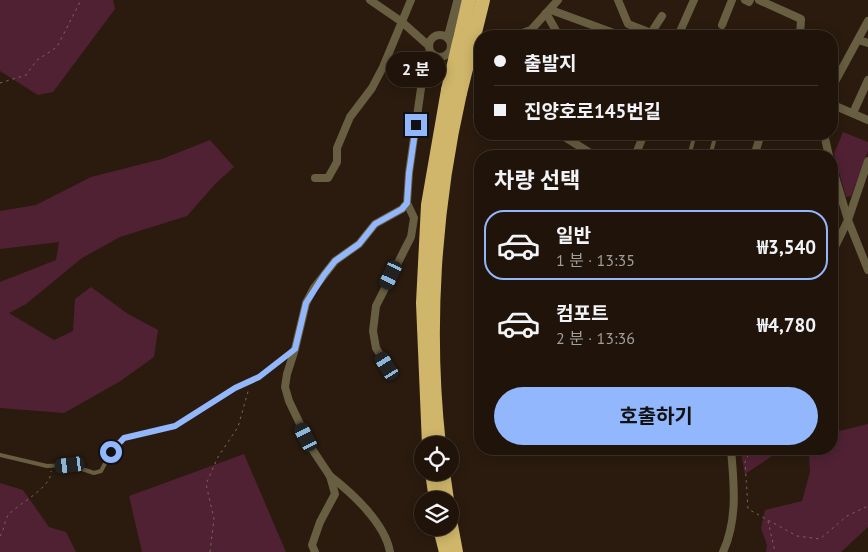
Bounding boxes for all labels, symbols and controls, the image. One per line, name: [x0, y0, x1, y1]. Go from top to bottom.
text: 출발지: [524, 51, 576, 75]
callout: 2 분: [386, 52, 446, 88]
text: 2 분: [402, 59, 430, 79]
text: 진양호로145번길: [524, 99, 661, 123]
route end: [405, 114, 427, 136]
text: 차량 선택: [494, 166, 581, 194]
icon: car: [496, 223, 541, 268]
text: 일반: [556, 223, 591, 247]
text: ₩3,540: [757, 235, 816, 259]
text: 1 분 · 13:35: [556, 250, 635, 270]
car: [377, 258, 404, 292]
icon: car: [496, 301, 541, 346]
text: 컴포트: [556, 301, 608, 325]
text: ₩4,780: [757, 313, 816, 337]
text: 2 분 · 13:36: [556, 328, 635, 348]
car: [372, 349, 401, 383]
button: 호출하기: [494, 387, 818, 445]
car: [292, 420, 319, 454]
map controls: [414, 436, 459, 536]
button: locate: [414, 436, 459, 481]
route start: [100, 441, 122, 463]
car: [54, 456, 85, 474]
button: layers: [414, 491, 459, 536]

